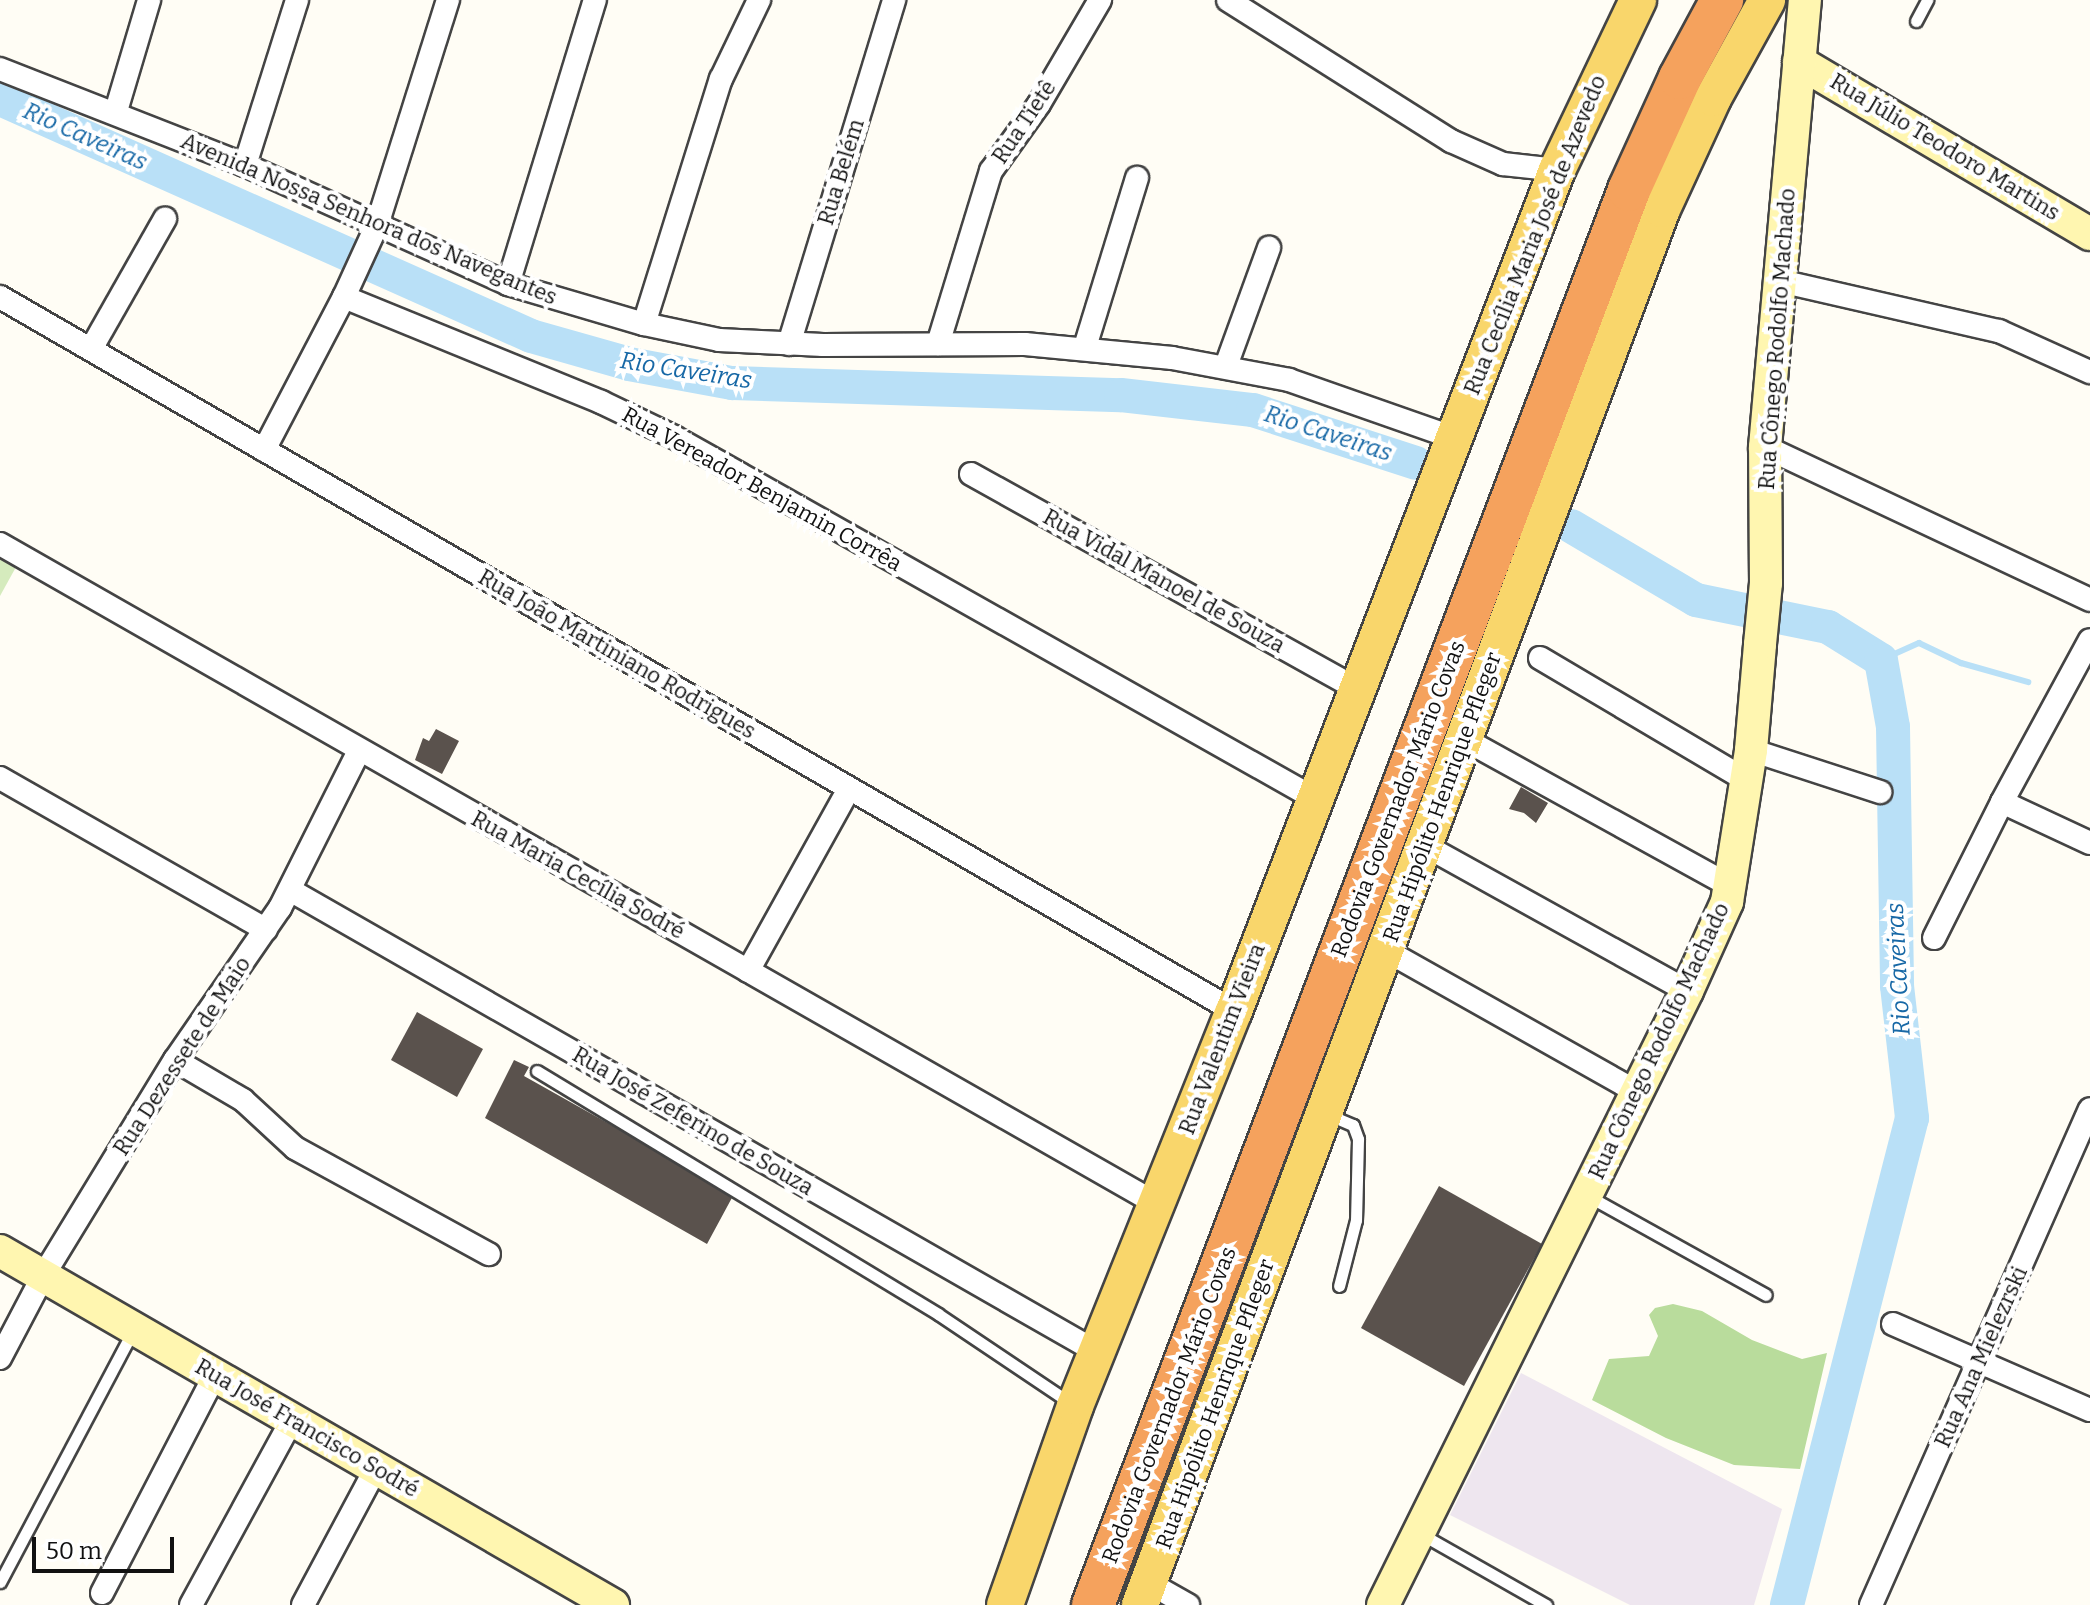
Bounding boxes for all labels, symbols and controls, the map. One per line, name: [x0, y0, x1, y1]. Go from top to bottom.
street label: Rua Júlio Teodoro Martins: [1825, 68, 2065, 226]
street label: Rua Cecília Maria José de Azevedo: [1459, 71, 1611, 399]
street label: Rua Tietê: [987, 75, 1061, 169]
water label: Rio Caveiras: [19, 97, 151, 177]
street label: Rua Belém: [812, 116, 870, 228]
street label: Avenida Nossa Senhora dos Navegantes: [177, 128, 561, 310]
street label: Rua Cônego Rodolfo Machado: [1753, 187, 1801, 491]
water label: Rio Caveiras: [618, 346, 754, 396]
water label: Rio Caveiras: [1260, 400, 1396, 468]
street label: Rua Vereador Benjamin Corrêa: [618, 401, 906, 577]
street label: Rua Vidal Manoel de Souza: [1039, 503, 1289, 659]
street label: Rua João Martiniano Rodrigues: [474, 564, 760, 744]
street label: Rodovia Governador Mário Covas: [1325, 637, 1471, 961]
street label: Rua Hipólito Henrique Pfleger: [1377, 649, 1507, 945]
street label: Rua Maria Cecília Sodré: [467, 805, 689, 945]
street label: Rua Cônego Rodolfo Machado: [1583, 898, 1735, 1184]
water label: Rio Caveiras: [1881, 902, 1917, 1036]
street label: Rua Valentim Vieira: [1173, 940, 1271, 1138]
street label: Rua Dezessete de Maio: [108, 952, 256, 1160]
street label: Rua José Zeferino de Souza: [568, 1041, 818, 1201]
street label: Rodovia Governador Mário Covas: [1096, 1243, 1242, 1567]
street label: Rua Hipólito Henrique Pfleger: [1150, 1256, 1280, 1552]
street label: Rua Ana Mielezrski: [1929, 1262, 2033, 1452]
street label: Rua José Francisco Sodré: [191, 1353, 423, 1503]
scale bar: [36, 1521, 178, 1571]
text: 50 m: [46, 1537, 102, 1565]

